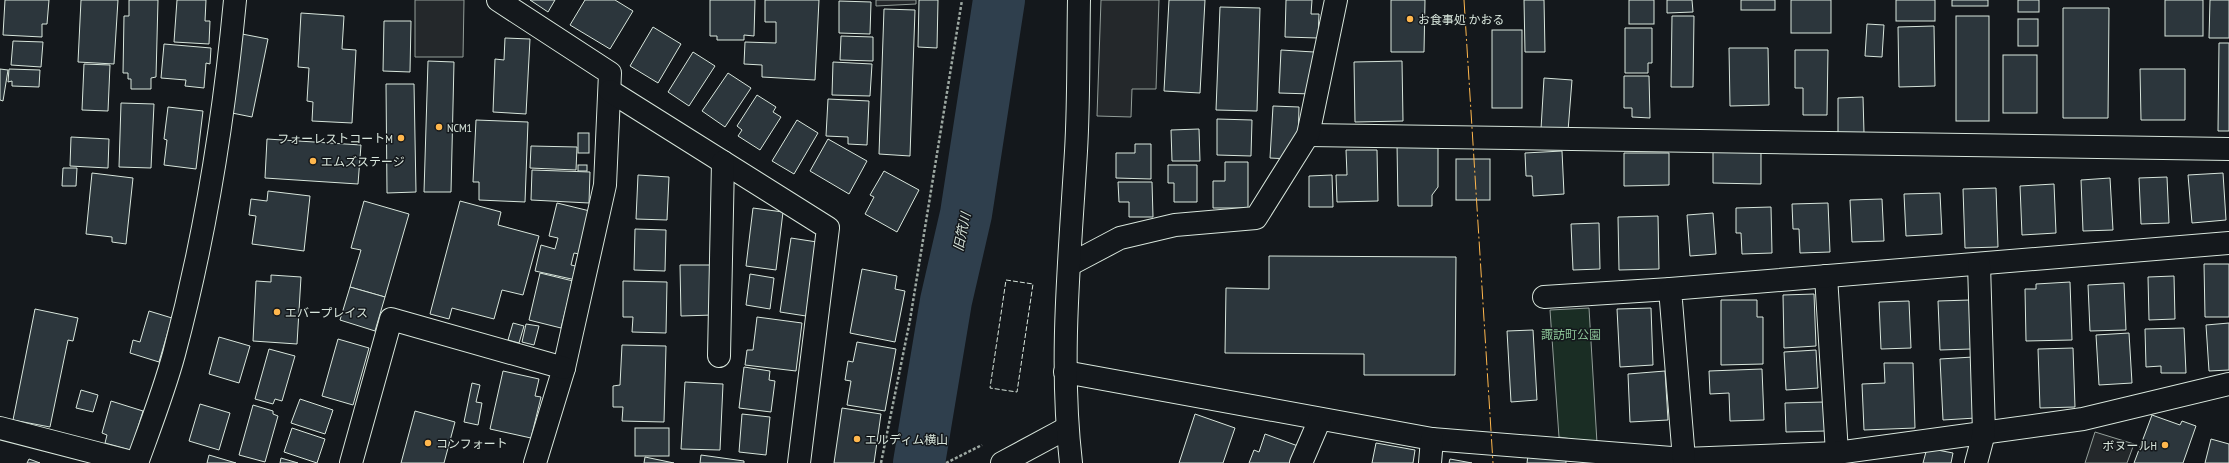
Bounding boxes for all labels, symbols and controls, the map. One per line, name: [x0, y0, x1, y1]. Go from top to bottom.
place label: お食事処 かおる: [1418, 12, 1505, 27]
marker: お食事処 かおる: [1405, 14, 1415, 24]
place label: NCM1: [447, 120, 472, 135]
marker: NCM1: [434, 122, 444, 132]
place label: フォーレストコートM: [277, 131, 393, 146]
marker: フォーレストコートM: [396, 133, 406, 143]
place label: エムズステージ: [321, 154, 405, 169]
marker: エムズステージ: [308, 156, 318, 166]
water label: 旧笊川: [950, 209, 975, 253]
place label: エバープレイス: [285, 305, 368, 320]
marker: エバープレイス: [272, 307, 282, 317]
park label: 諏訪町公園: [1541, 327, 1601, 342]
place label: エルディム横山: [865, 432, 948, 447]
marker: エルディム横山: [852, 434, 862, 444]
place label: コンフォート: [436, 436, 508, 451]
marker: コンフォート: [423, 438, 433, 448]
place label: ボヌールH: [2103, 438, 2157, 453]
marker: ボヌールH: [2160, 440, 2170, 450]

